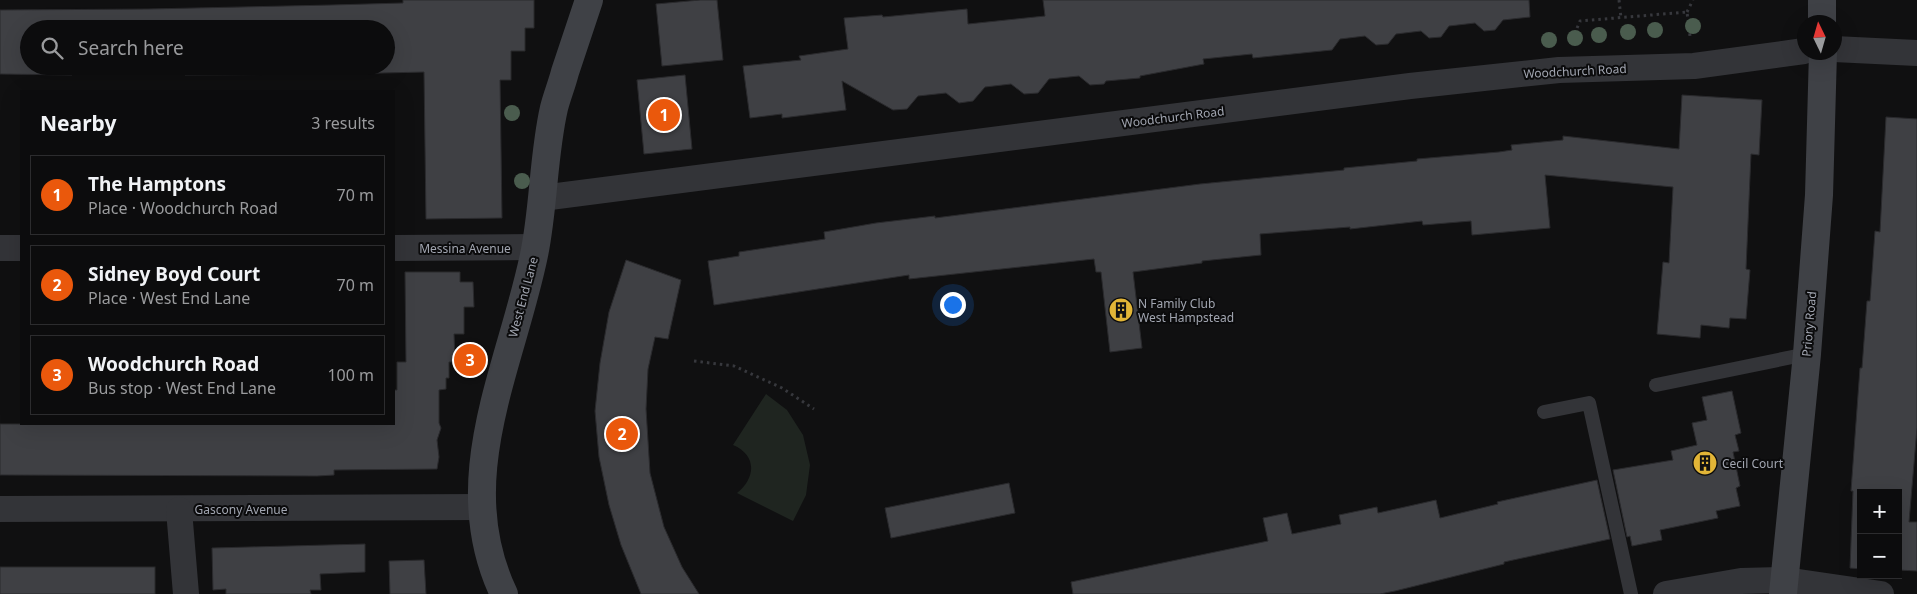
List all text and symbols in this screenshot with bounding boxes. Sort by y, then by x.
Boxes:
north arrow [1797,15,1842,60]
search box [20,20,395,75]
icon: search [38,34,66,62]
text: Search here [78,35,184,61]
street label: Woodchurch Road [1523,60,1627,82]
pin: 1 [648,96,680,134]
street label: Woodchurch Road [1121,102,1225,132]
text: Nearby [40,109,116,137]
text: 3 results [311,112,375,134]
text: The Hamptons [88,171,226,197]
text: 1 [52,184,62,206]
text: 70 m [337,184,374,206]
text: Place · Woodchurch Road [88,197,278,219]
street label: Messina Avenue [419,240,511,257]
street label: West End Lane [504,255,542,339]
text: Sidney Boyd Court [88,261,260,287]
text: 2 [52,274,62,296]
text: 70 m [337,274,374,296]
text: Place · West End Lane [88,287,250,309]
street label: Priory Road [1798,291,1820,357]
your location [940,292,966,318]
place label: N Family Club West Hampstead [1138,295,1234,326]
building icon: N Family Club West Hampstead [1108,297,1134,323]
pin: 3 [454,341,486,379]
text: Woodchurch Road [88,351,259,377]
text: 3 [52,364,62,386]
text: 100 m [327,364,374,386]
text: Bus stop · West End Lane [88,377,276,399]
pin: 2 [606,415,638,453]
building icon: Cecil Court [1692,450,1718,476]
place label: Cecil Court [1722,455,1784,472]
map controls [1857,489,1902,579]
button: + [1857,489,1902,534]
street label: Gascony Avenue [194,501,288,518]
button: − [1857,534,1902,579]

